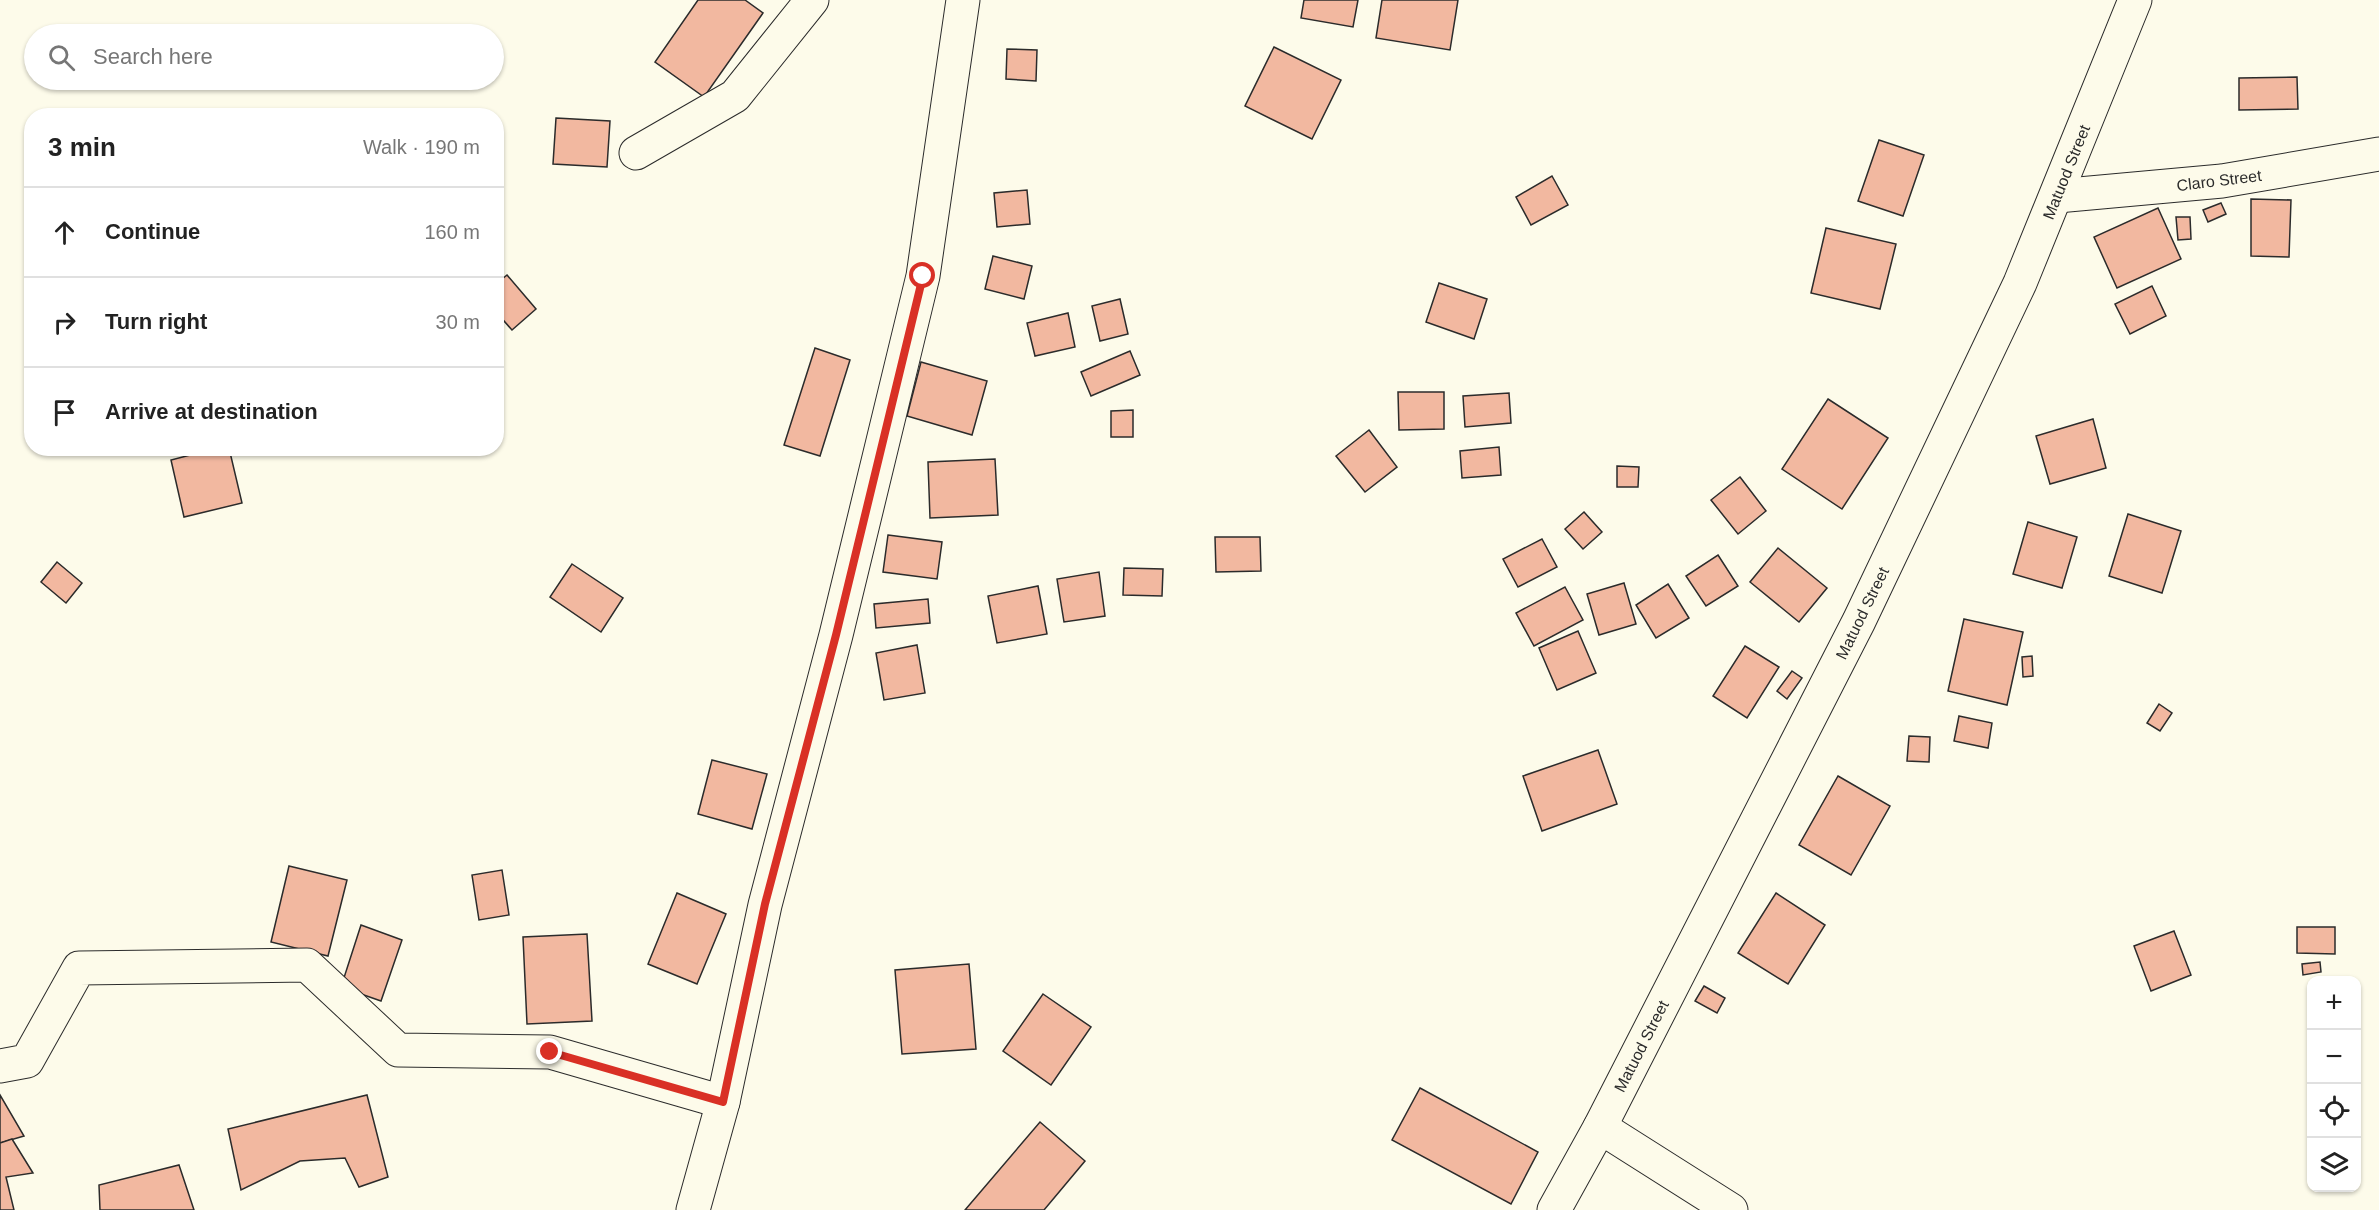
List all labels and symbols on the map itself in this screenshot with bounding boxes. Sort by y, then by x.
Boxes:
street label: Matuod Street [2040,122,2093,222]
street label: Claro Street [2176,167,2263,194]
route start [909,262,935,288]
street label: Matuod Street [1833,564,1892,662]
street label: Matuod Street [1611,997,1672,1095]
route end [536,1038,562,1064]

